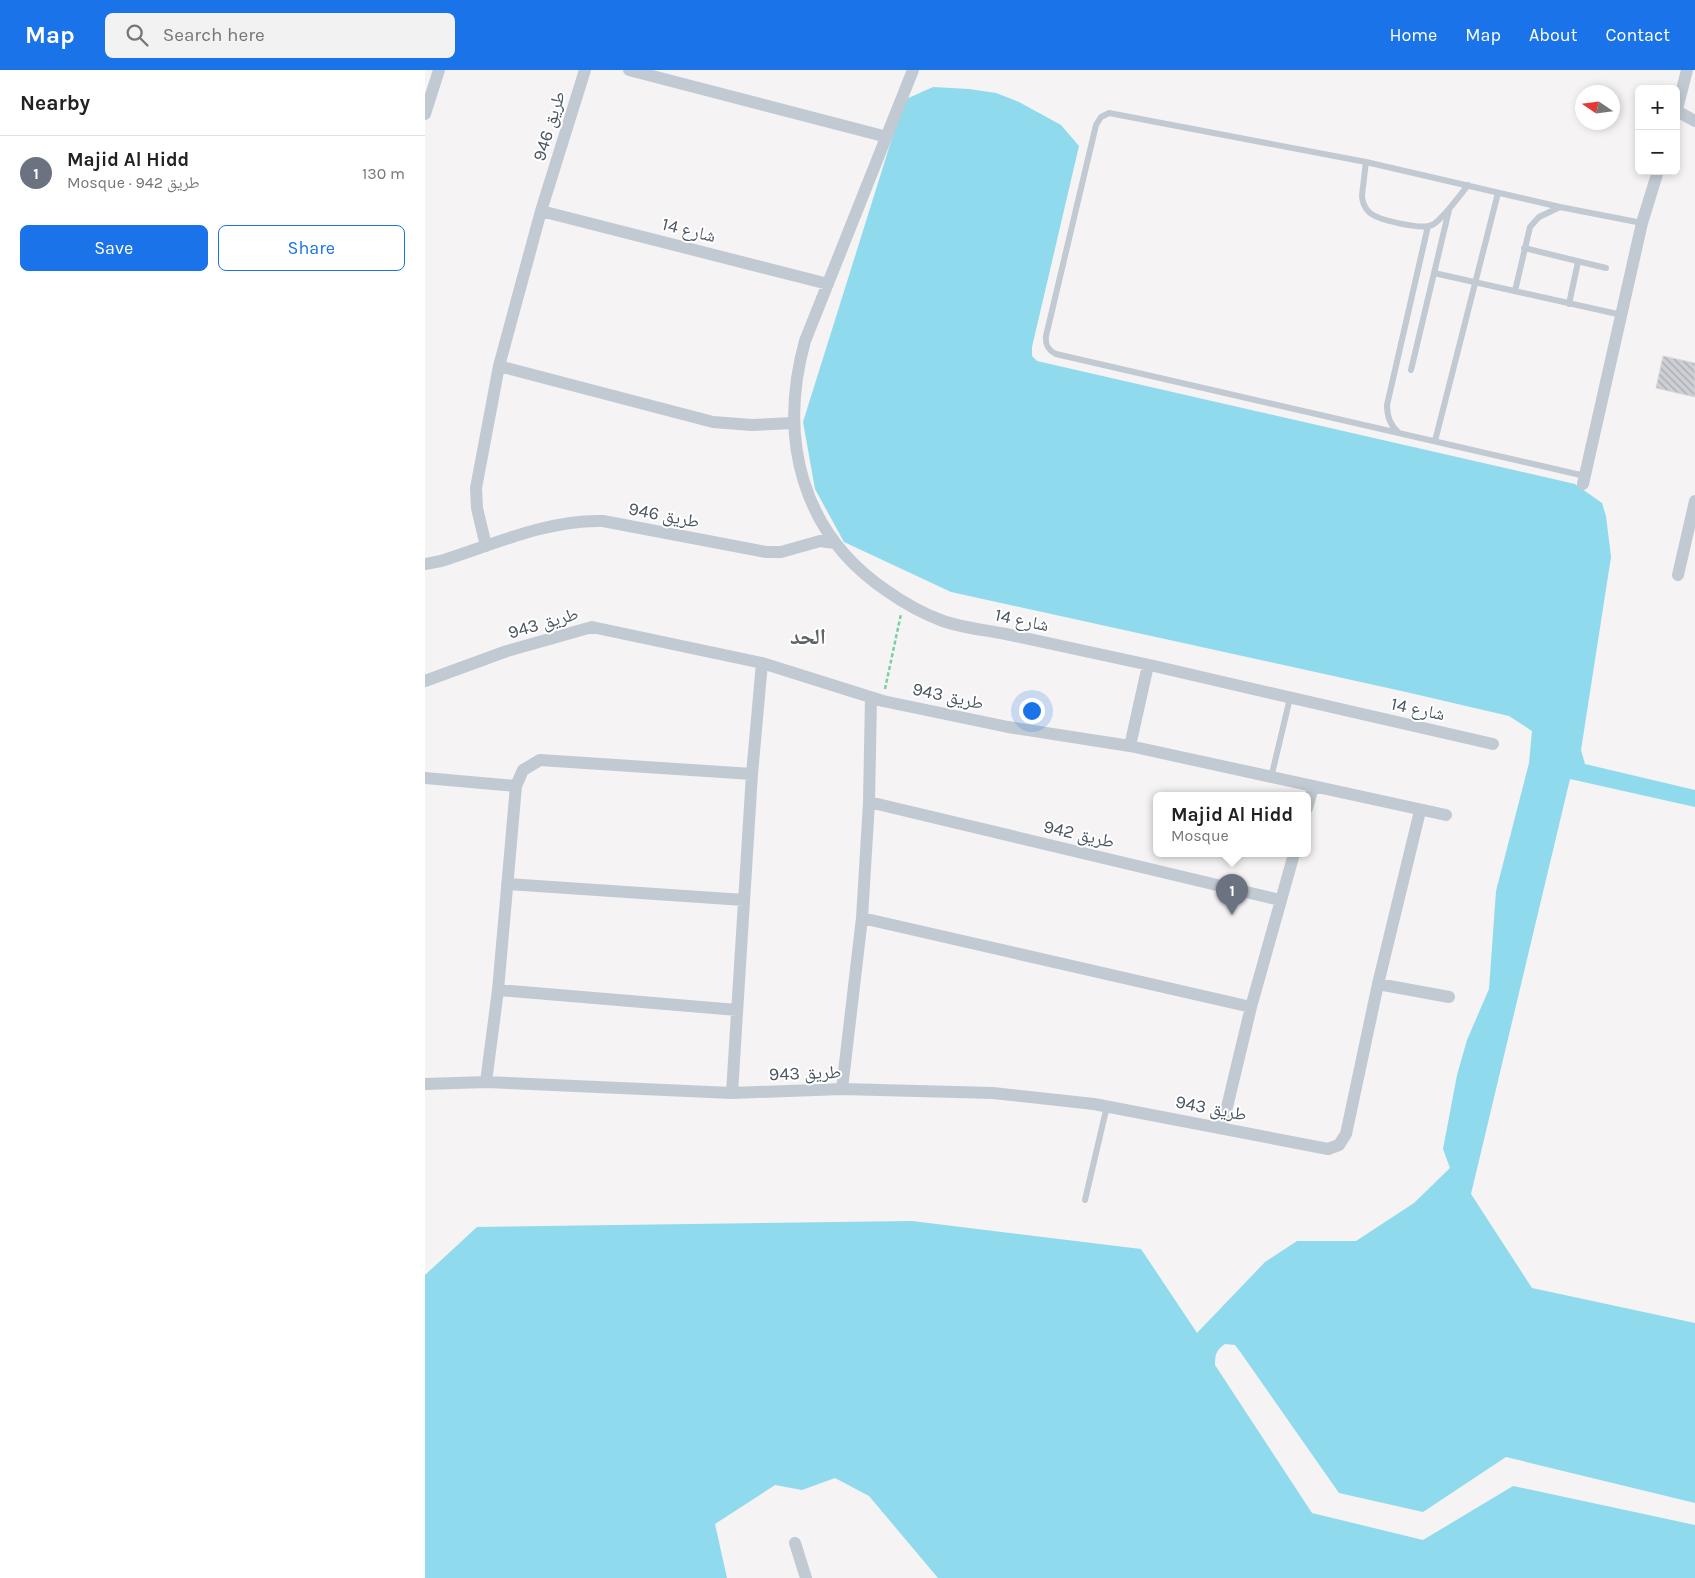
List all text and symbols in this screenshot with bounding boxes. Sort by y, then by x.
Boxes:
search box [105,13,455,58]
text: Map [25,21,75,49]
icon: search [123,21,151,49]
text: Search here [163,24,265,46]
text: Home [1389,24,1437,46]
text: Map [1465,24,1501,46]
text: About [1529,24,1578,46]
text: Contact [1606,24,1670,46]
north arrow [1575,85,1620,130]
map controls [1635,85,1680,175]
button: + [1635,85,1680,130]
street label: طريق 946 [528,88,570,164]
text: Nearby [20,91,90,115]
button: − [1635,130,1680,175]
text: Majid Al Hidd [67,149,189,171]
text: 1 [33,164,39,183]
text: 130 m [362,164,405,183]
text: Mosque · طريق 942 [67,173,200,192]
street label: شارع 14 [660,213,718,247]
button: Save [20,225,208,271]
button: Share [218,225,405,271]
street label: طريق 946 [627,497,701,533]
street label: طريق 943 [505,602,581,644]
street label: شارع 14 [993,604,1051,636]
district label: الحد [790,624,826,650]
street label: طريق 943 [910,678,986,714]
street label: شارع 14 [1389,693,1447,725]
your location [1019,698,1045,724]
popup [1153,792,1311,857]
text: Majid Al Hidd [1171,804,1293,826]
street label: طريق 942 [1041,815,1117,853]
text: Mosque [1171,826,1229,845]
pin: 1 [1216,874,1248,915]
street label: طريق 943 [768,1061,842,1085]
street label: طريق 943 [1173,1090,1249,1126]

